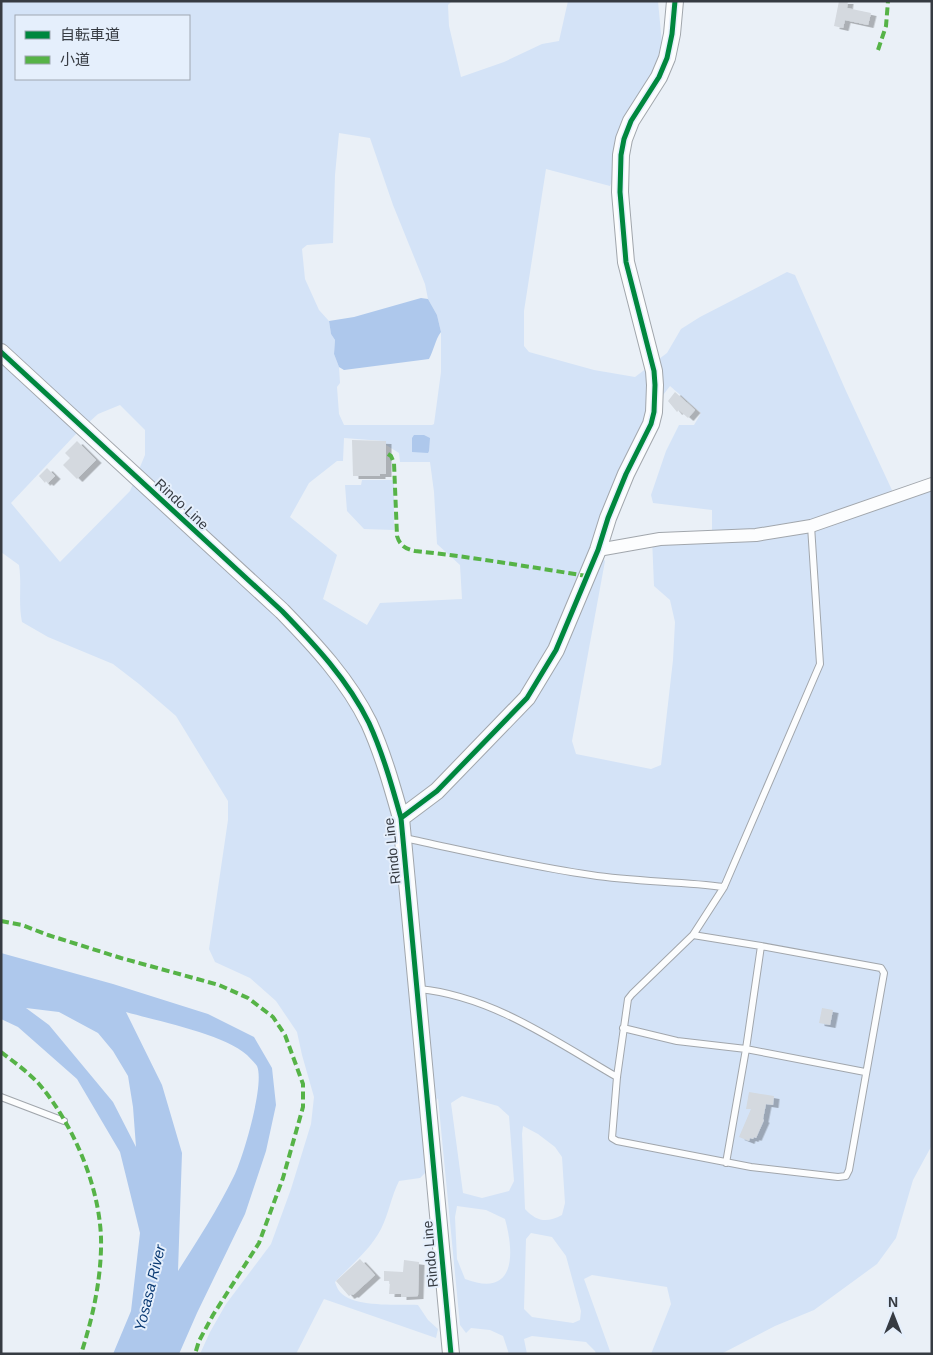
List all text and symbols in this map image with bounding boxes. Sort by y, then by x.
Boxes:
legend [15,15,190,80]
text: 自転車道 [60,26,120,43]
text: 小道 [60,51,90,68]
street label: Rindo Line [152,475,212,533]
street label: Rindo Line [381,817,403,885]
street label: Rindo Line [419,1220,441,1288]
water label: Yosasa River [131,1242,169,1333]
north arrow [868,1290,918,1340]
text: N [888,1294,898,1310]

